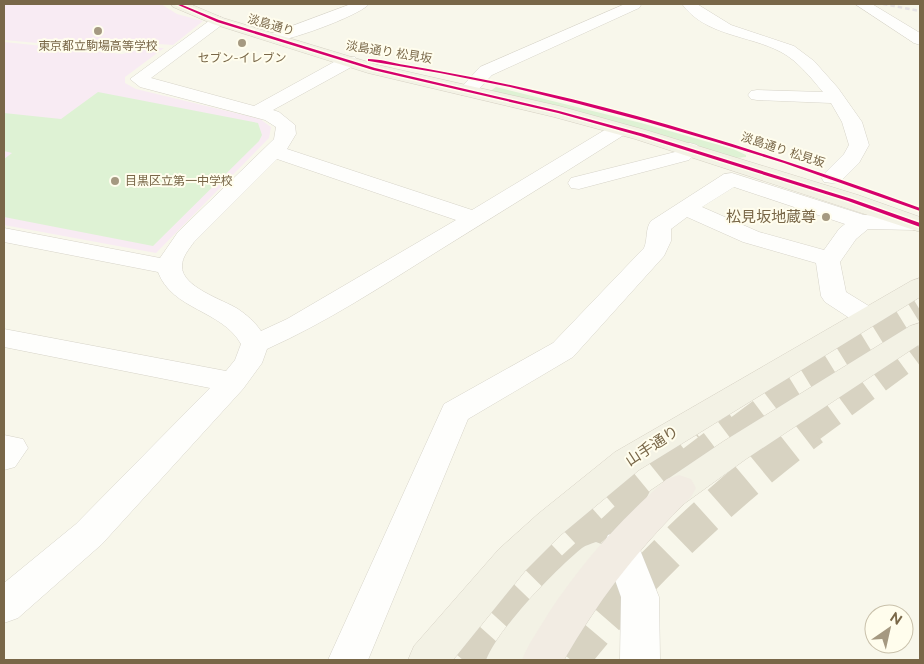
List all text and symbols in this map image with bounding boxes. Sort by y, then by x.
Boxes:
street label: 淡島通り [246,12,296,38]
marker: 東京都立駒場高等学校 [92,25,104,37]
marker: セブン-イレブン [236,37,248,49]
street label: 淡島通り 松見坂 [345,38,433,66]
place label: 東京都立駒場高等学校 [38,39,158,53]
place label: セブン-イレブン [197,51,287,65]
street label: 淡島通り 松見坂 [739,130,827,170]
place label: 目黒区立第一中学校 [125,174,233,188]
marker: 目黒区立第一中学校 [109,175,121,187]
place label: 松見坂地蔵尊 [726,208,816,226]
marker: 松見坂地蔵尊 [820,211,832,223]
street label: 山手通り [622,422,682,470]
north arrow [864,604,914,654]
text: N [887,609,905,628]

